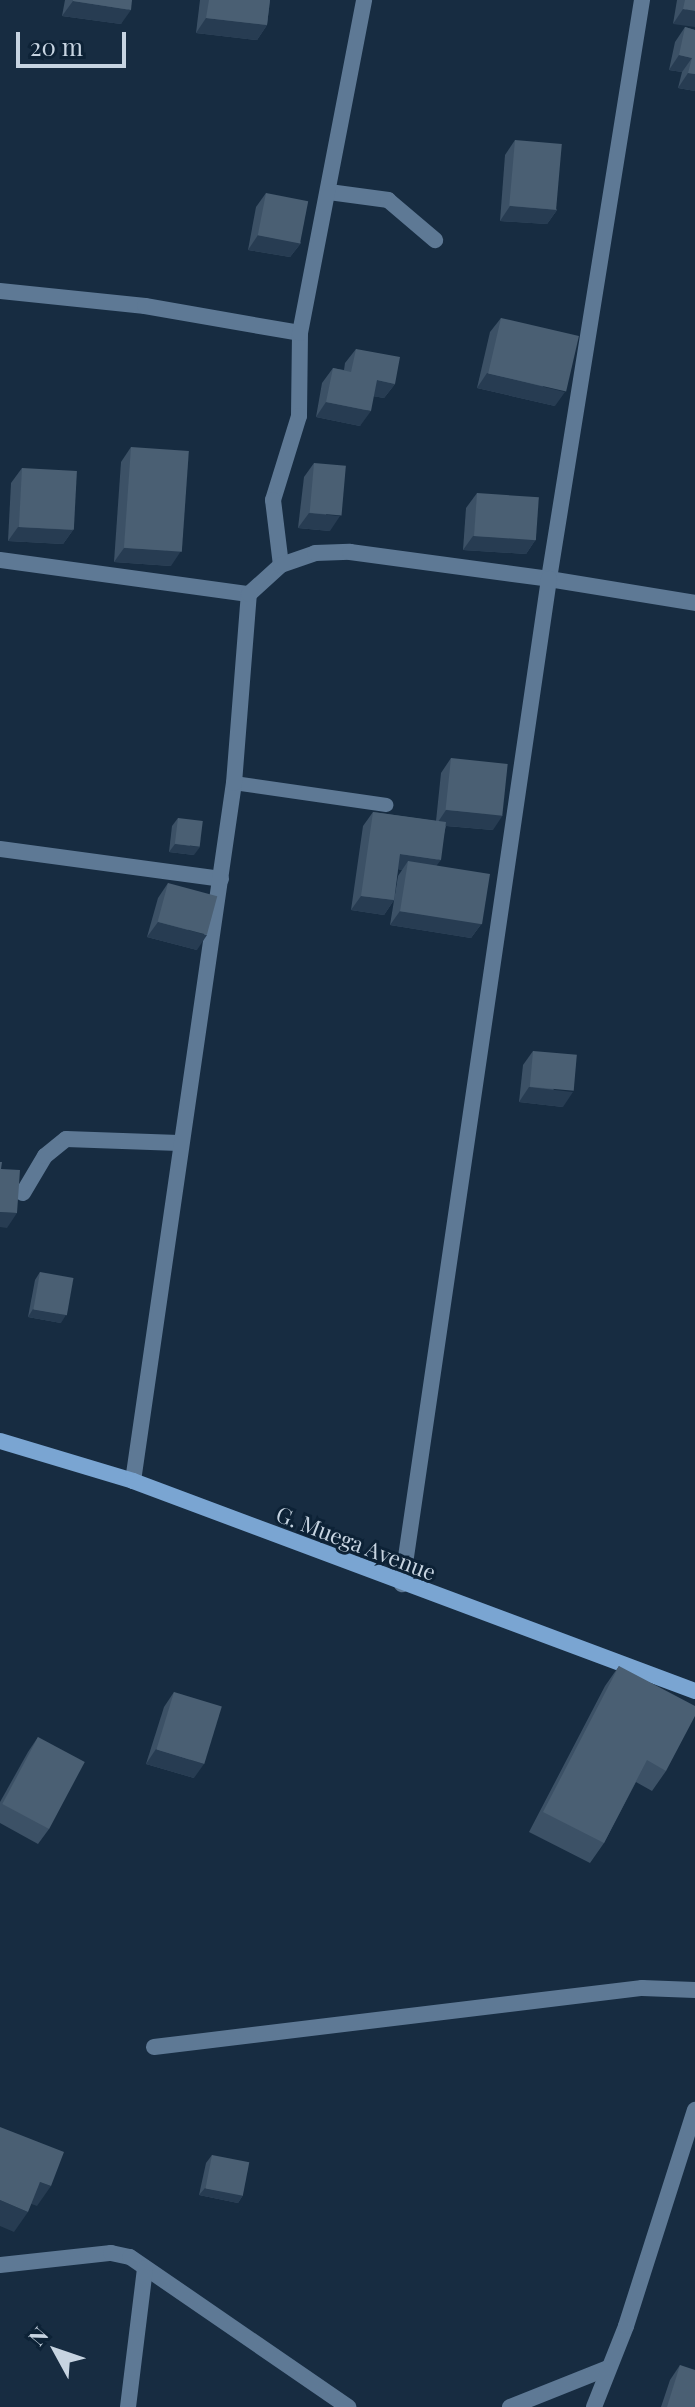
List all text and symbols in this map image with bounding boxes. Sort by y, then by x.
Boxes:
scale bar [20,16,130,66]
text: 20 m [30,30,83,62]
street label: G. Muega Avenue [272,1500,440,1586]
north arrow [16,2311,96,2391]
text: N [21,2320,54,2351]

